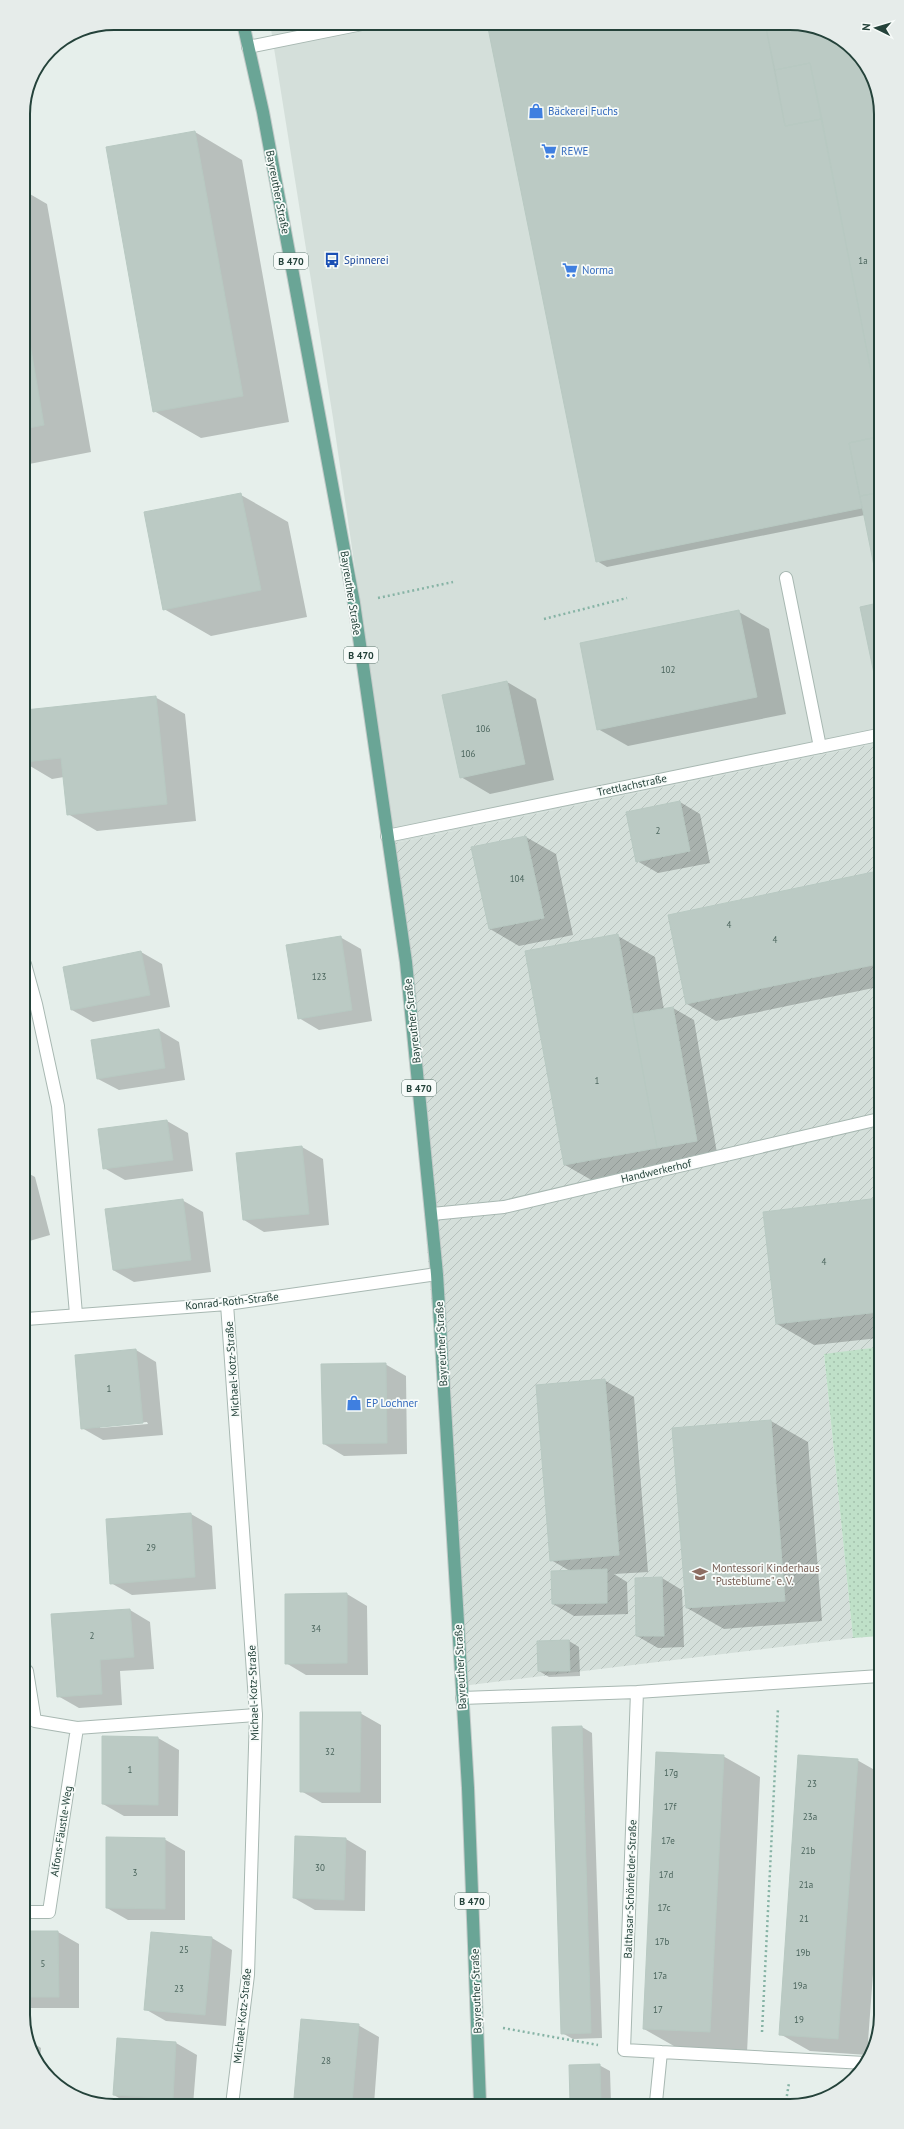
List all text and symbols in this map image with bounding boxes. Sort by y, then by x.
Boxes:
north arrow [856,8,896,48]
text: N [859,23,873,31]
shop icon: Bäckerei Fuchs [527,102,545,120]
place label: Bäckerei Fuchs [548,104,618,118]
supermarket icon: REWE [540,142,558,160]
place label: REWE [561,144,589,158]
street label: Bayreuther Straße [263,149,293,236]
bus stop icon: Spinnerei [323,251,341,269]
road number: B 470 [274,253,308,269]
place label: Spinnerei [344,253,389,267]
house number: 1a [858,255,868,266]
supermarket icon: Norma [561,261,579,279]
place label: Norma [582,263,613,277]
street label: Bayreuther Straße [337,550,365,637]
road number: B 470 [344,647,378,663]
house number: 102 [661,664,675,675]
house number: 106 [476,723,490,734]
house number: 106 [461,748,475,759]
street label: Trettlachstraße [596,771,669,799]
house number: 2 [656,825,661,836]
house number: 104 [510,873,524,884]
house number: 4 [727,919,732,930]
house number: 4 [773,934,778,945]
house number: 123 [312,971,326,982]
street label: Bayreuther Straße [401,978,423,1064]
house number: 1 [595,1075,600,1086]
road number: B 470 [402,1080,436,1096]
street label: Handwerkerhof [619,1156,693,1186]
house number: 4 [822,1256,827,1267]
street label: Konrad-Roth-Straße [185,1289,280,1313]
street label: Bayreuther Straße [432,1301,450,1387]
street label: Michael-Kotz-Straße [222,1320,242,1417]
house number: 1 [107,1383,112,1394]
shop icon: EP Lochner [345,1394,363,1412]
place label: EP Lochner [366,1396,418,1410]
house number: 29 [146,1542,156,1553]
place label: Montessori Kinderhaus "Pusteblume" e. V. [712,1561,820,1588]
school or university icon: Montessori Kinderhaus "Pusteblume" e. V. [691,1565,709,1583]
house number: 34 [311,1623,321,1634]
street label: Bayreuther Straße [451,1624,469,1710]
house number: 2 [90,1630,95,1641]
street label: Michael-Kotz-Straße [244,1644,262,1741]
house number: 32 [325,1746,335,1757]
house number: 1 [128,1764,133,1775]
house number: 17g [664,1767,678,1778]
house number: 23 [807,1778,817,1789]
street label: Alfons-Fäustle-Weg [47,1785,75,1877]
house number: 17f [664,1801,677,1812]
house number: 23a [803,1811,817,1822]
street label: Balthasar-Schönfelder-Straße [621,1819,639,1959]
house number: 17e [661,1835,675,1846]
house number: 21b [801,1845,815,1856]
house number: 30 [315,1862,325,1873]
house number: 3 [133,1867,138,1878]
house number: 17d [659,1869,673,1880]
house number: 21a [799,1879,813,1890]
road number: B 470 [455,1893,489,1909]
house number: 17c [657,1902,671,1913]
house number: 21 [799,1913,809,1924]
house number: 17b [655,1936,669,1947]
house number: 25 [179,1944,189,1955]
house number: 19b [796,1947,810,1958]
street label: Bayreuther Straße [468,1948,484,2034]
house number: 5 [41,1958,46,1969]
street label: Michael-Kotz-Straße [230,1967,254,2064]
house number: 17a [653,1970,667,1981]
house number: 19a [793,1980,807,1991]
house number: 23 [174,1983,184,1994]
house number: 17 [653,2004,663,2015]
house number: 19 [794,2014,804,2025]
house number: 28 [321,2055,331,2066]

